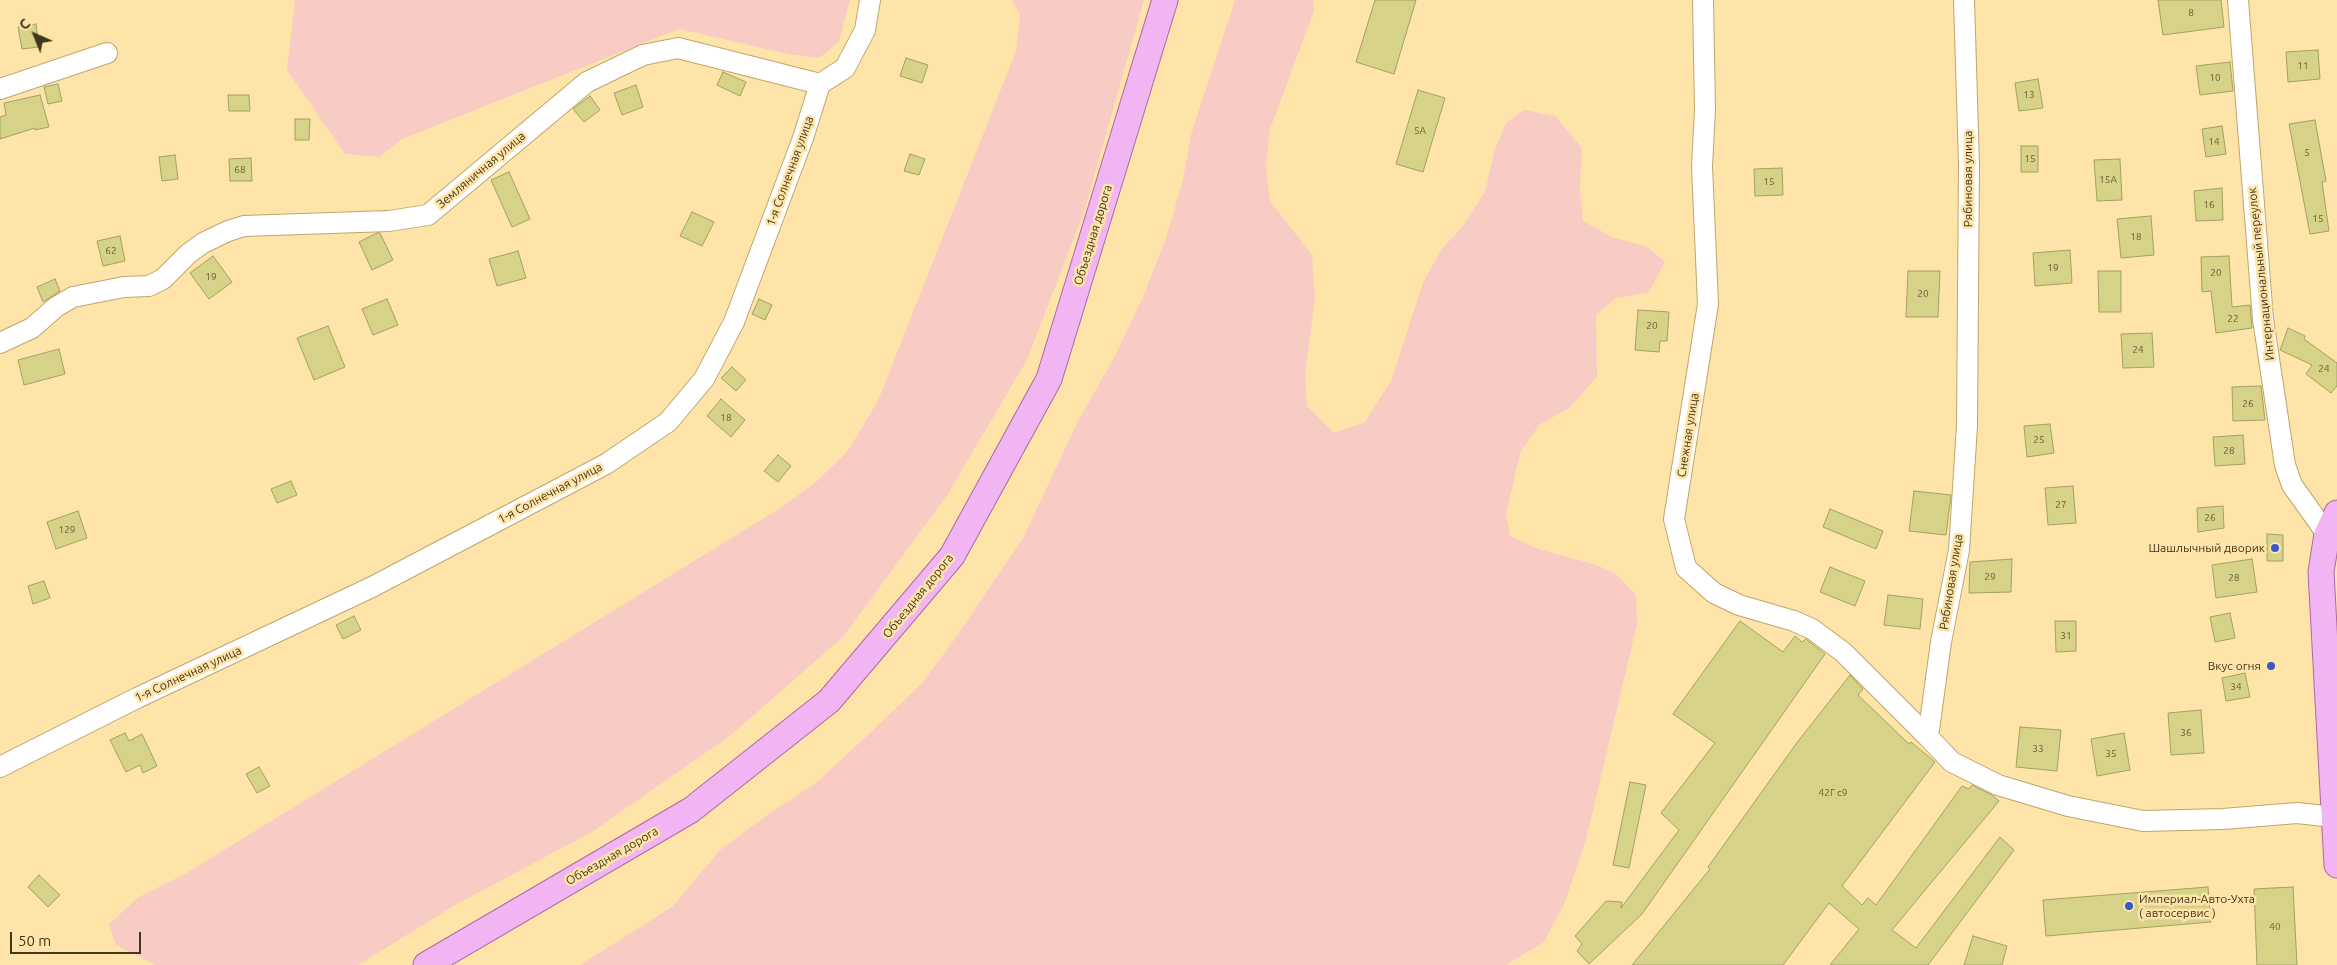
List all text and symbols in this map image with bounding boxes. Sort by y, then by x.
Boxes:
house number: 8 [2188,7,2194,19]
north arrow [10,10,60,60]
text: С [16,15,33,33]
house number: 11 [2297,60,2309,72]
house number: 10 [2209,72,2221,84]
house number: 13 [2023,89,2035,101]
street label: 1-я Солнечная улица [763,114,817,228]
house number: 5А [1414,125,1426,137]
street label: Земляничная улица [434,129,528,211]
street label: Рябиновая улица [1961,131,1975,227]
house number: 14 [2208,136,2220,148]
house number: 5 [2304,147,2310,159]
house number: 15 [2024,153,2036,165]
house number: 68 [234,164,246,176]
house number: 15А [2099,174,2117,186]
house number: 15 [1763,176,1775,188]
street label: Объездная дорога [1071,183,1115,287]
street label: Интернациональный переулок [2245,187,2277,361]
house number: 16 [2203,199,2215,211]
house number: 15 [2312,213,2324,225]
house number: 18 [2130,231,2142,243]
house number: 62 [105,245,117,257]
house number: 19 [2047,262,2059,274]
house number: 20 [2210,267,2222,279]
house number: 19 [205,271,217,283]
house number: 20 [1917,288,1929,300]
house number: 22 [2227,313,2239,325]
house number: 20 [1646,320,1658,332]
house number: 24 [2132,344,2144,356]
house number: 24 [2318,363,2330,375]
street label: Снежная улица [1674,392,1702,478]
house number: 26 [2242,398,2254,410]
house number: 18 [720,412,732,424]
house number: 25 [2033,434,2045,446]
house number: 28 [2223,445,2235,457]
street label: 1-я Солнечная улица [495,459,605,527]
house number: 27 [2055,499,2067,511]
house number: 26 [2204,512,2216,524]
house number: 129 [59,524,75,536]
street label: Рябиновая улица [1936,533,1966,631]
place label: Шашлычный дворик [2148,541,2265,555]
marker: Шашлычный дворик [2269,542,2281,554]
street label: Объездная дорога [880,551,956,641]
house number: 29 [1984,571,1996,583]
house number: 28 [2228,572,2240,584]
house number: 31 [2060,630,2072,642]
street label: 1-я Солнечная улица [132,643,244,705]
place label: Вкус огня [2208,659,2261,673]
marker: Вкус огня [2265,660,2277,672]
house number: 34 [2230,681,2242,693]
house number: 36 [2180,727,2192,739]
house number: 33 [2032,743,2044,755]
house number: 35 [2105,748,2117,760]
house number: 42Г с9 [1819,787,1847,799]
street label: Объездная дорога [563,824,661,888]
place label: Империал-Авто-Ухта ( автосервис ) [2139,892,2255,920]
marker: Империал-Авто-Ухта ( автосервис ) [2123,900,2135,912]
house number: 40 [2269,921,2281,933]
scale bar [12,922,144,954]
text: 50 m [18,932,51,949]

